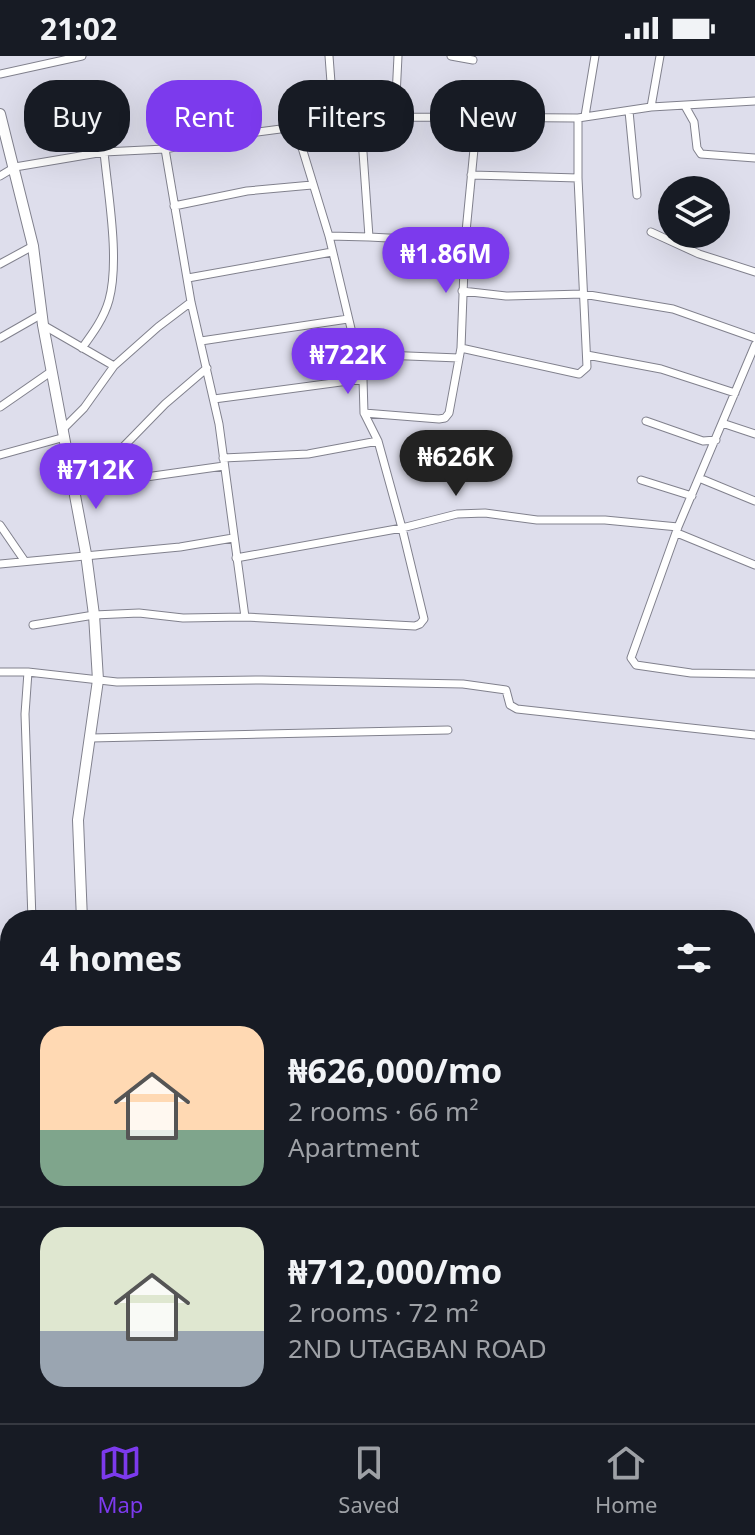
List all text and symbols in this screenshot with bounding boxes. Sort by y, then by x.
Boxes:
text: 21:02 [40,8,117,49]
chip: Buy [24,80,130,152]
chip: Rent [146,80,262,152]
chip: Filters [278,80,414,152]
chip: New [430,80,545,152]
map controls [658,176,730,248]
button: layers [658,176,730,248]
pin: ₦1.86M [381,227,511,295]
text: ₦1.86M [400,235,492,271]
pin: ₦722K [292,328,404,396]
text: ₦722K [310,336,386,372]
pin: ₦626K [400,430,512,498]
text: ₦626K [418,438,494,474]
pin: ₦712K [40,443,152,511]
text: ₦712K [58,451,134,487]
text: 4 homes [40,935,182,981]
icon: filters [672,936,716,980]
text: ₦626,000/mo [288,1047,502,1093]
icon: home [104,1058,200,1154]
text: 2 rooms · 66 m² [288,1093,478,1129]
text: Apartment [288,1129,420,1165]
text: ₦712,000/mo [288,1248,502,1294]
icon: home [104,1259,200,1355]
text: 2 rooms · 72 m² [288,1294,478,1330]
text: 2ND UTAGBAN ROAD [288,1330,547,1366]
tab: Map [98,1441,143,1519]
tab: Saved [338,1441,400,1519]
tab: Home [595,1441,657,1519]

